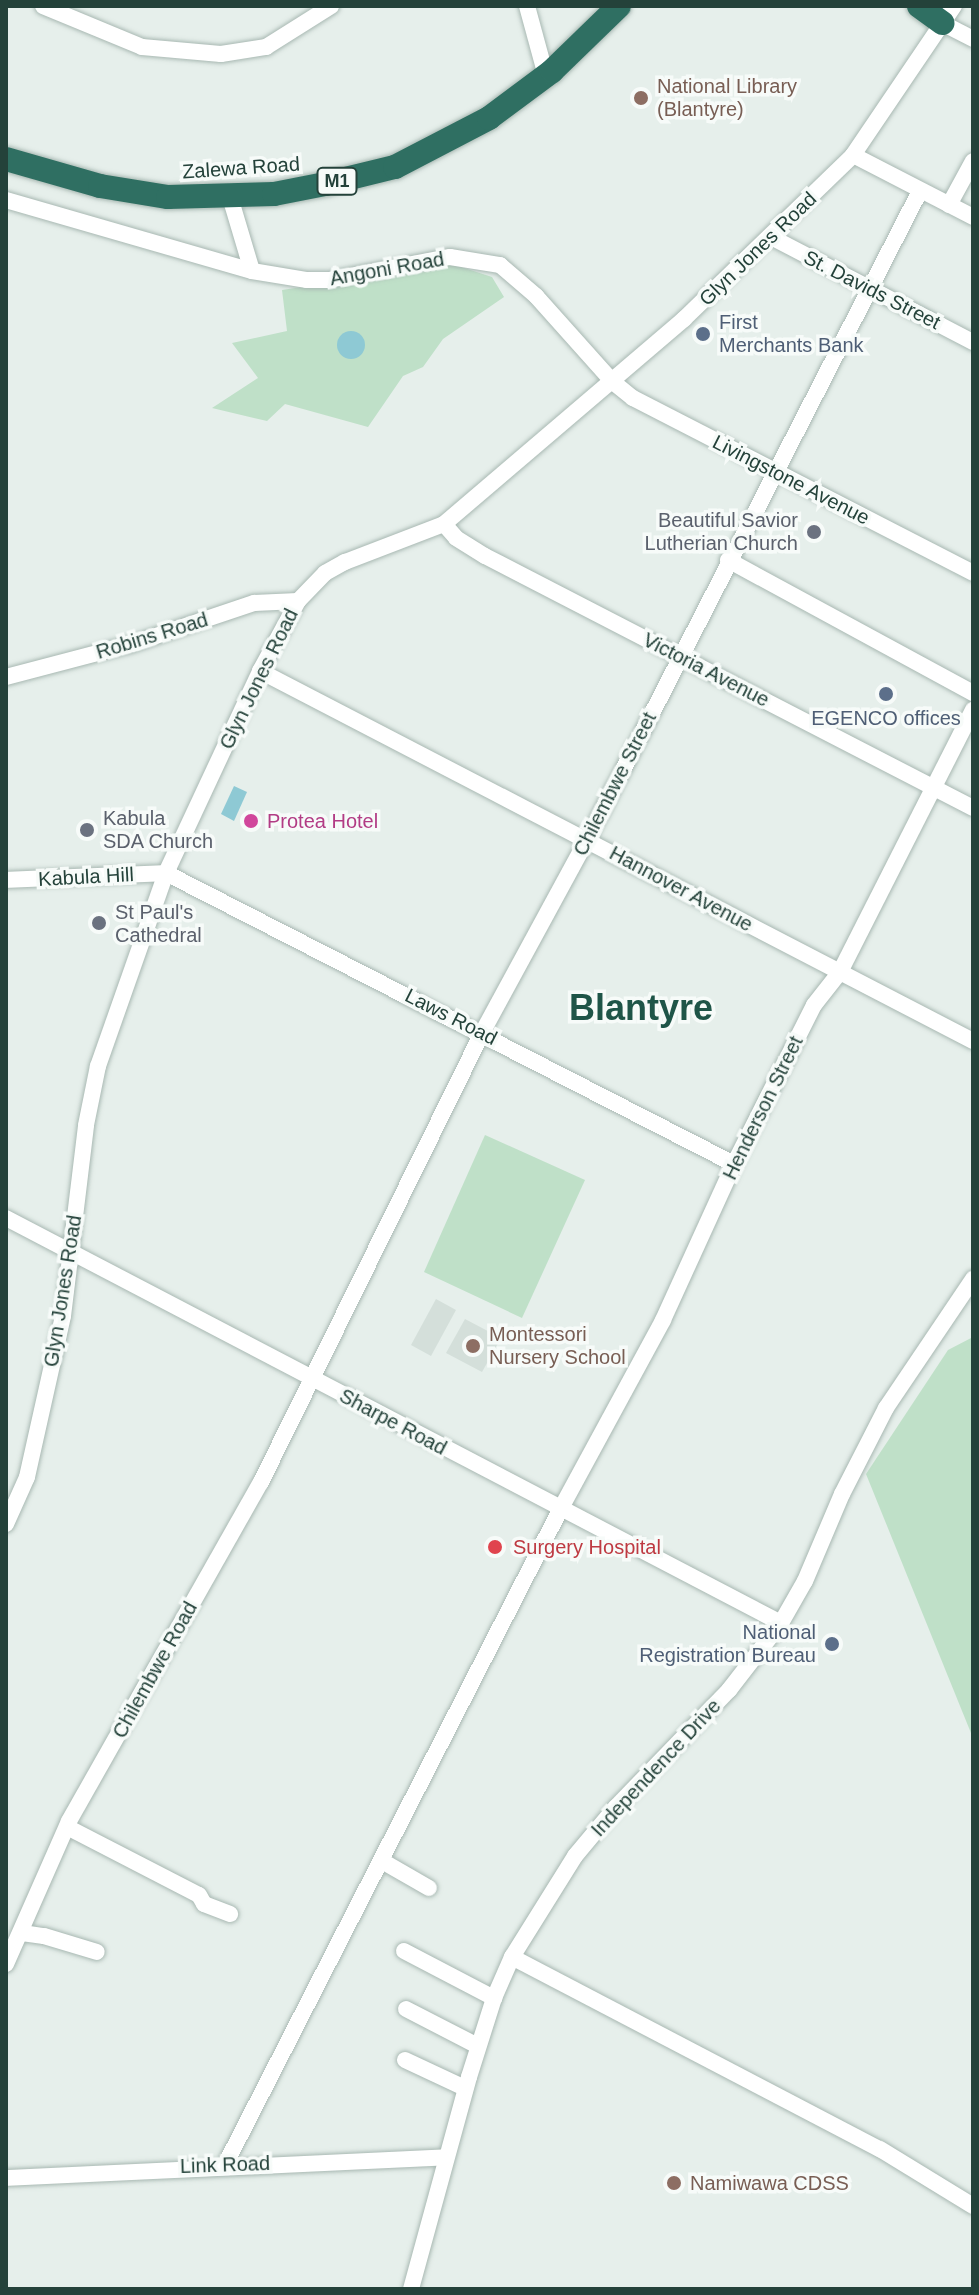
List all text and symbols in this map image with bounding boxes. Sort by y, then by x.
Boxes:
place label: National Library (Blantyre) [657,74,797,121]
marker: National Library (Blantyre) [632,89,650,107]
street label: Zalewa Road [181,152,301,184]
road number: M1 [315,167,359,195]
street label: Glyn Jones Road [694,187,822,311]
street label: St. Davids Street [800,245,944,335]
street label: Angoni Road [328,247,446,291]
place label: First Merchants Bank [719,310,864,357]
marker: First Merchants Bank [694,325,712,343]
street label: Livingstone Avenue [708,430,874,530]
place label: Beautiful Savior Lutherian Church [645,508,798,555]
marker: Beautiful Savior Lutherian Church [805,523,823,541]
street label: Glyn Jones Road [215,605,303,753]
street label: Robins Road [93,608,211,664]
street label: Victoria Avenue [638,628,774,712]
marker: EGENCO offices [877,685,895,703]
place label: EGENCO offices [811,706,961,730]
street label: Chilembwe Street [568,708,662,860]
place label: Kabula SDA Church [103,806,214,853]
place label: Protea Hotel [267,809,378,833]
marker: Protea Hotel [242,812,260,830]
marker: Kabula SDA Church [78,821,96,839]
street label: Hannover Avenue [605,841,757,937]
street label: Kabula Hill [38,863,134,891]
place label: St Paul's Cathedral [115,900,202,947]
marker: St Paul's Cathedral [90,914,108,932]
street label: Laws Road [401,984,501,1050]
district label: Blantyre [569,986,713,1030]
street label: Henderson Street [718,1032,808,1184]
street label: Glyn Jones Road [39,1213,87,1369]
place label: Montessori Nursery School [489,1322,626,1369]
marker: Montessori Nursery School [464,1337,482,1355]
street label: Sharpe Road [335,1384,451,1460]
place label: Surgery Hospital [513,1535,661,1559]
marker: Surgery Hospital [484,1536,506,1558]
street label: Chilembwe Road [108,1598,202,1742]
place label: National Registration Bureau [639,1620,816,1667]
marker: National Registration Bureau [823,1635,841,1653]
street label: Independence Drive [586,1694,726,1842]
street label: Link Road [180,2151,270,2179]
place label: Namiwawa CDSS [690,2171,849,2195]
marker: Namiwawa CDSS [665,2174,683,2192]

